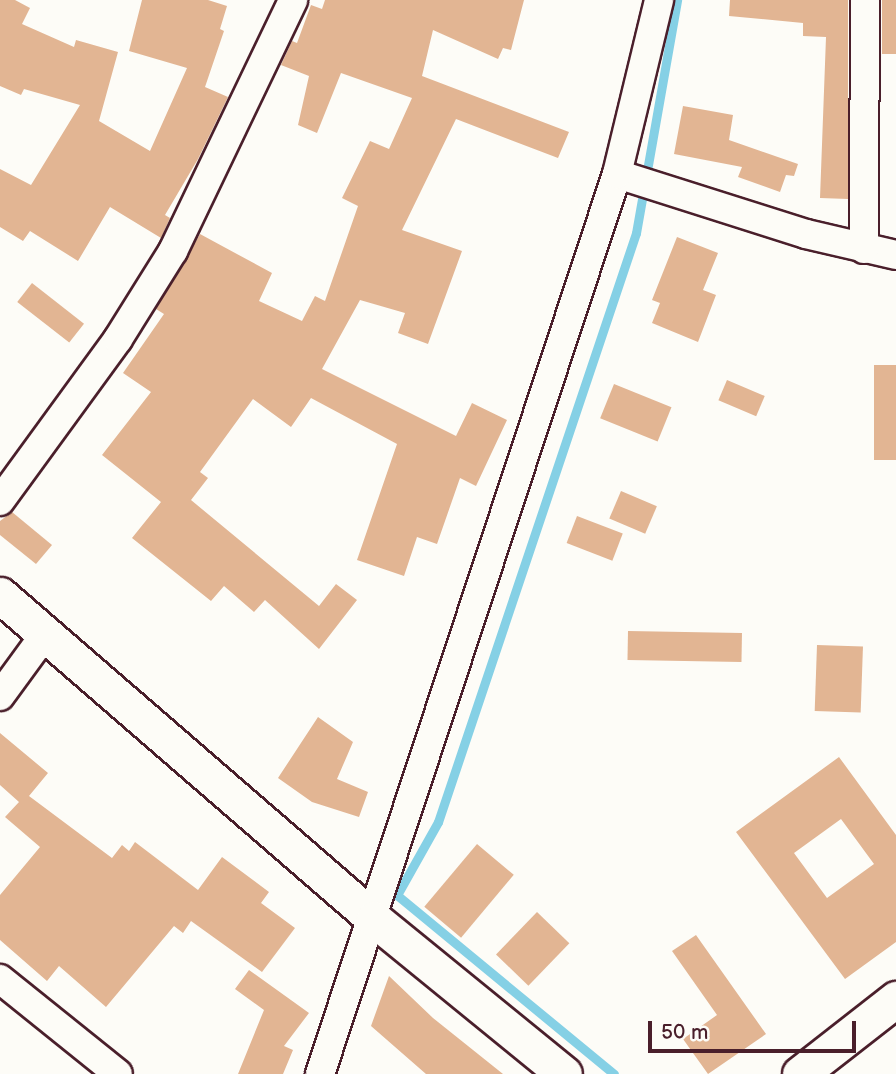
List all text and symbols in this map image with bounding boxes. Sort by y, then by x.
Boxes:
scale bar [651,1007,859,1052]
text: 50 m [661,1020,708,1045]

